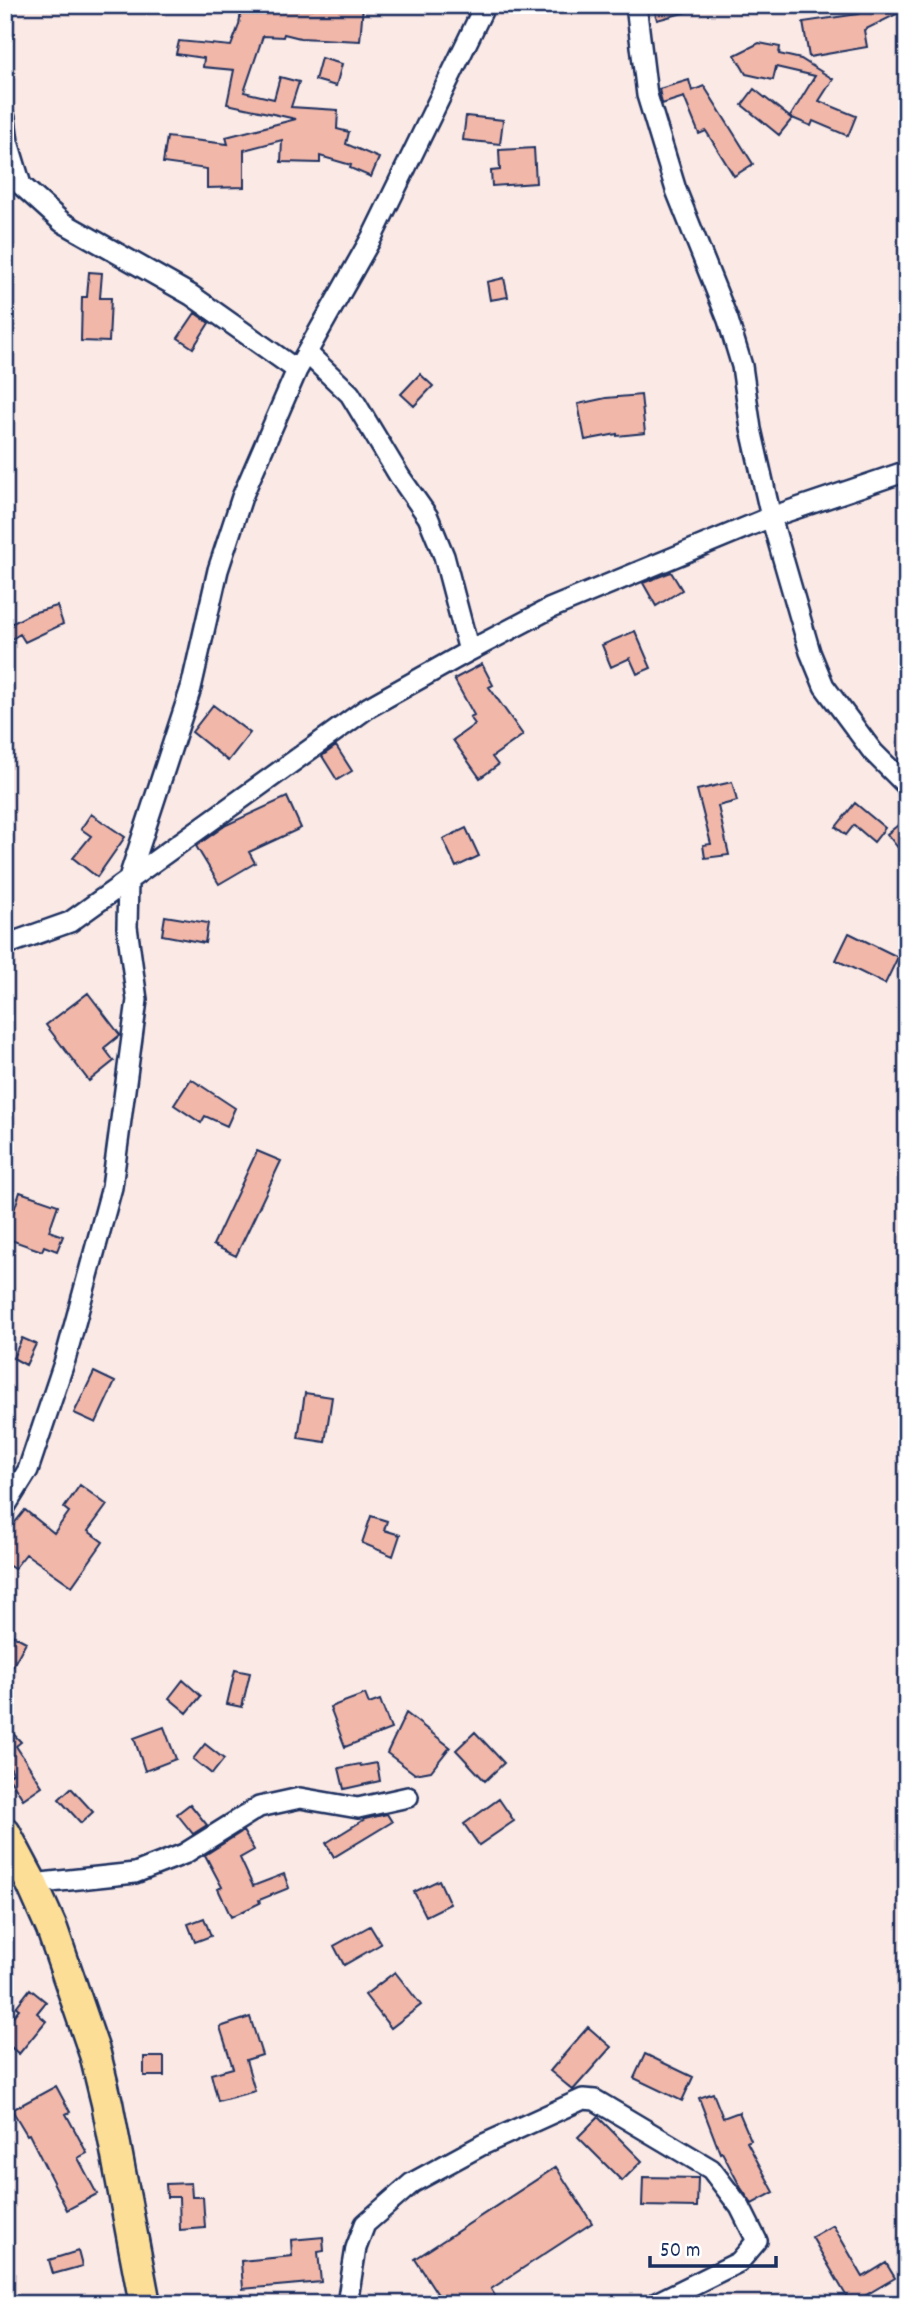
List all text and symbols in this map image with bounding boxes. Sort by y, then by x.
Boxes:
scale bar [650,2225,776,2269]
text: 50 m [660,2237,700,2267]

